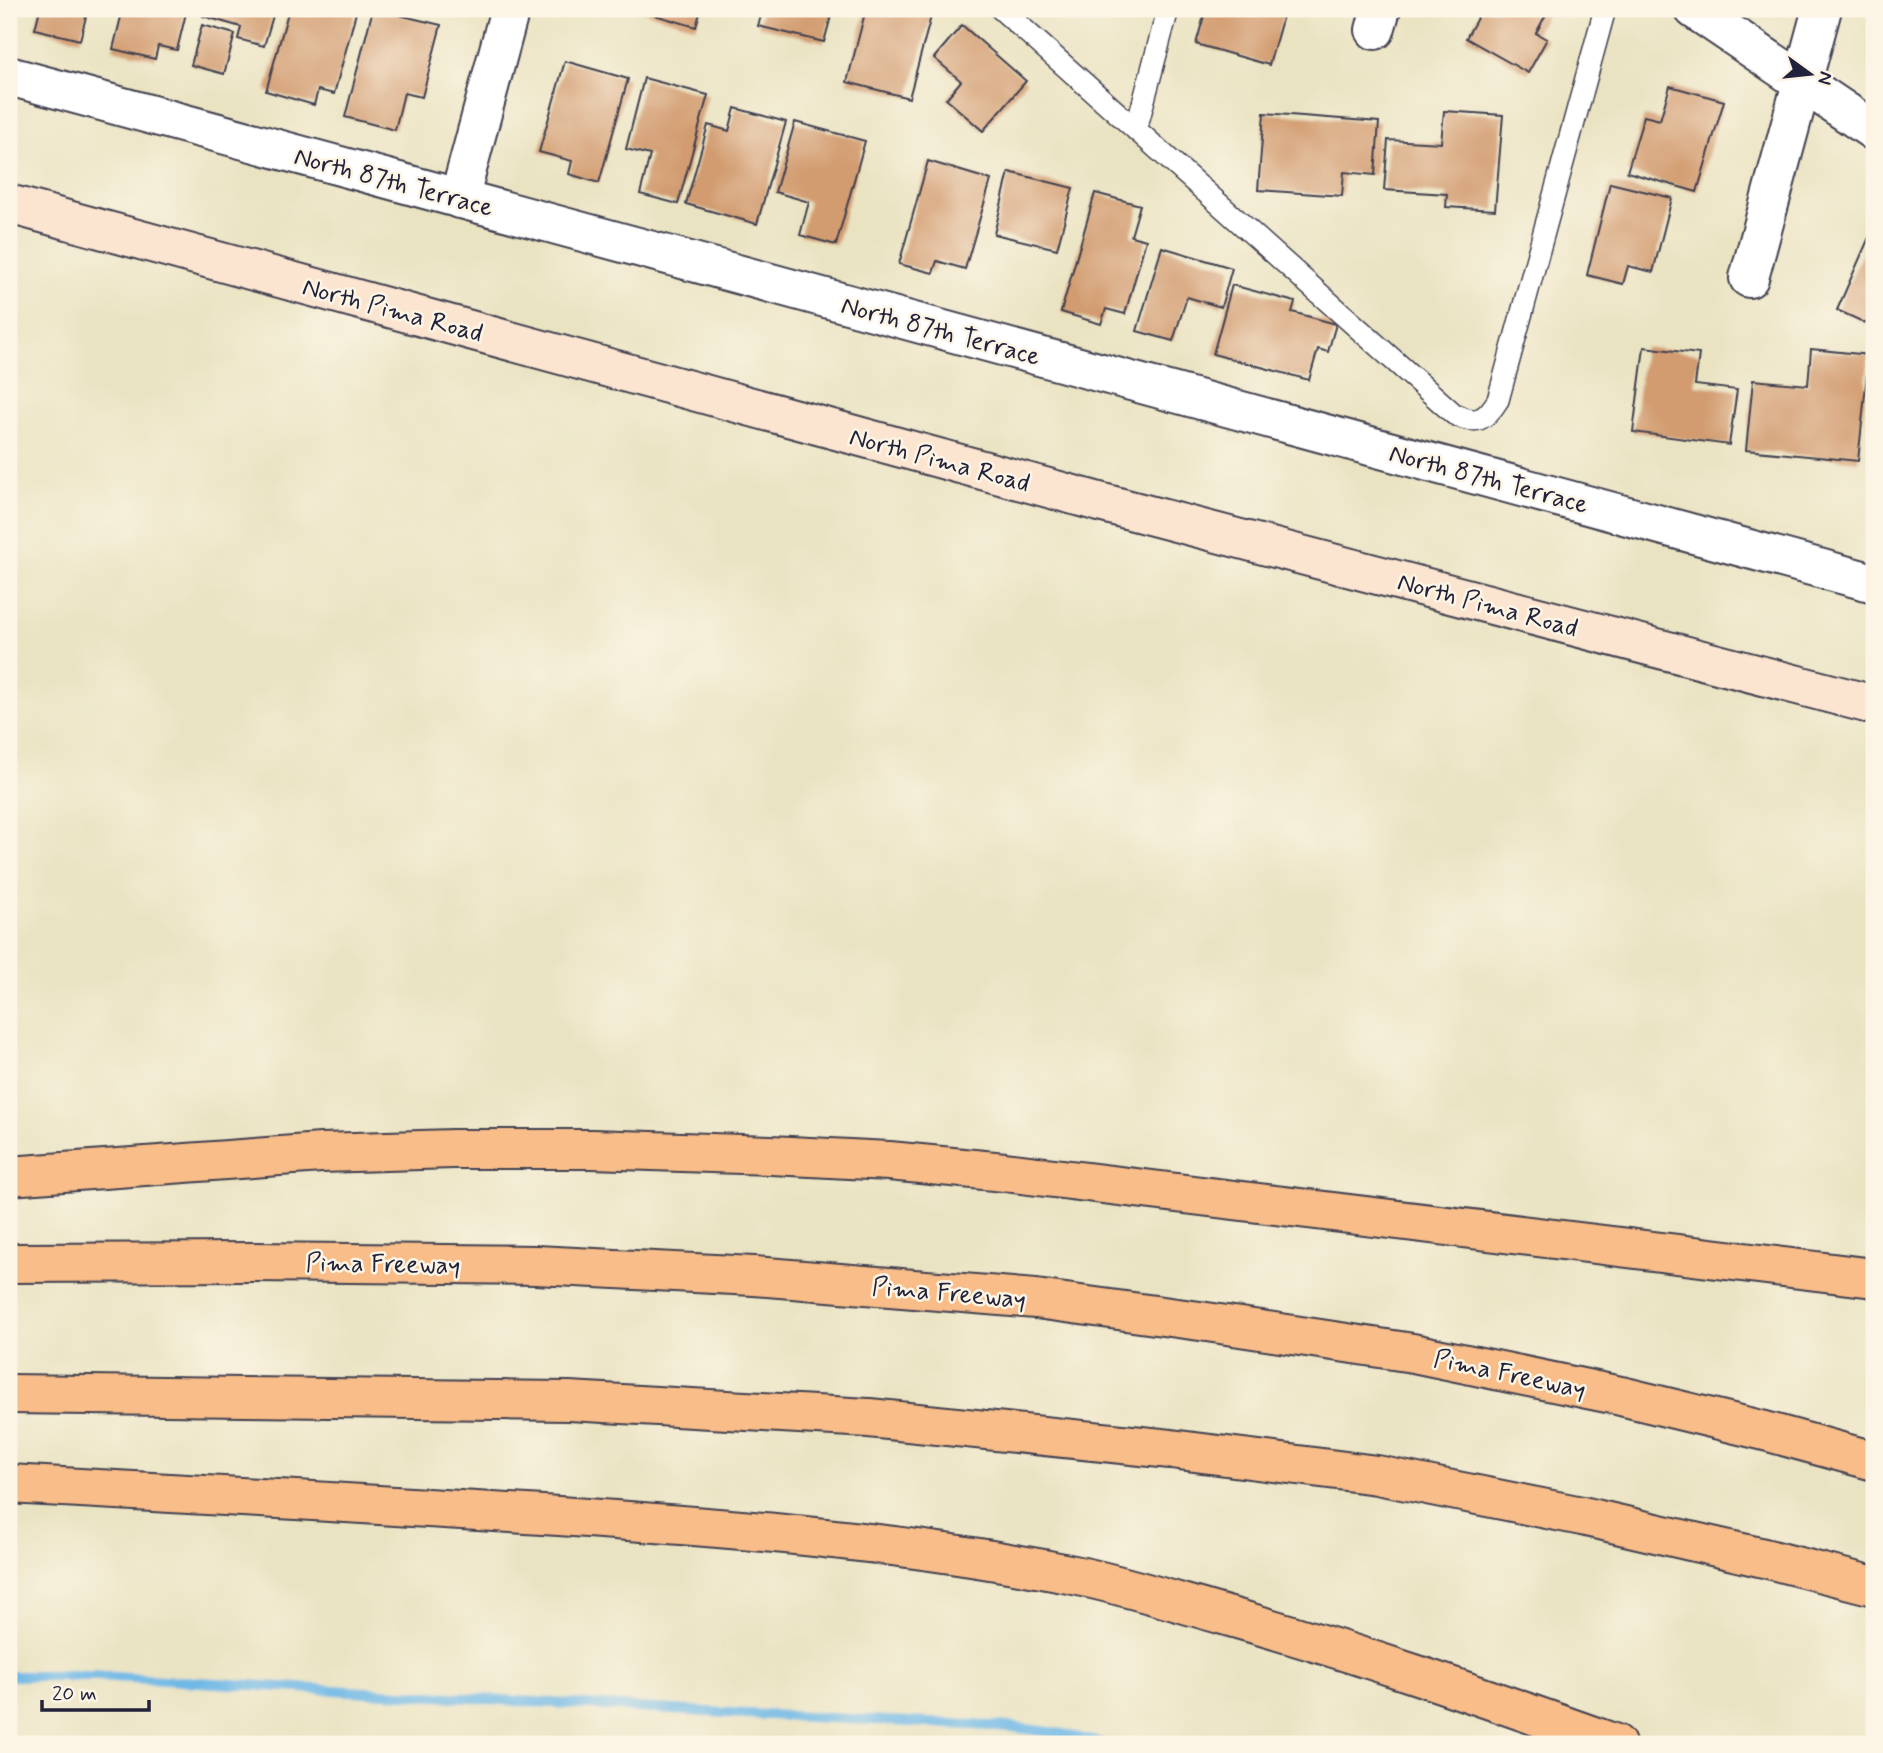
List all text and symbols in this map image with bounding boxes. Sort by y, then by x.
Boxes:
north arrow [1774,38,1844,108]
text: N [1811,69,1839,87]
street label: North 87th Terrace [290,140,497,226]
street label: North Pima Road [298,270,487,351]
street label: North 87th Terrace [837,289,1044,375]
street label: North Pima Road [845,420,1034,501]
street label: North 87th Terrace [1385,437,1592,523]
street label: North Pima Road [1393,565,1582,646]
street label: Pima Freeway [305,1247,461,1283]
street label: Pima Freeway [870,1270,1027,1318]
street label: Pima Freeway [1430,1342,1589,1408]
scale bar [42,1669,149,1713]
text: 20 m [52,1680,97,1708]

